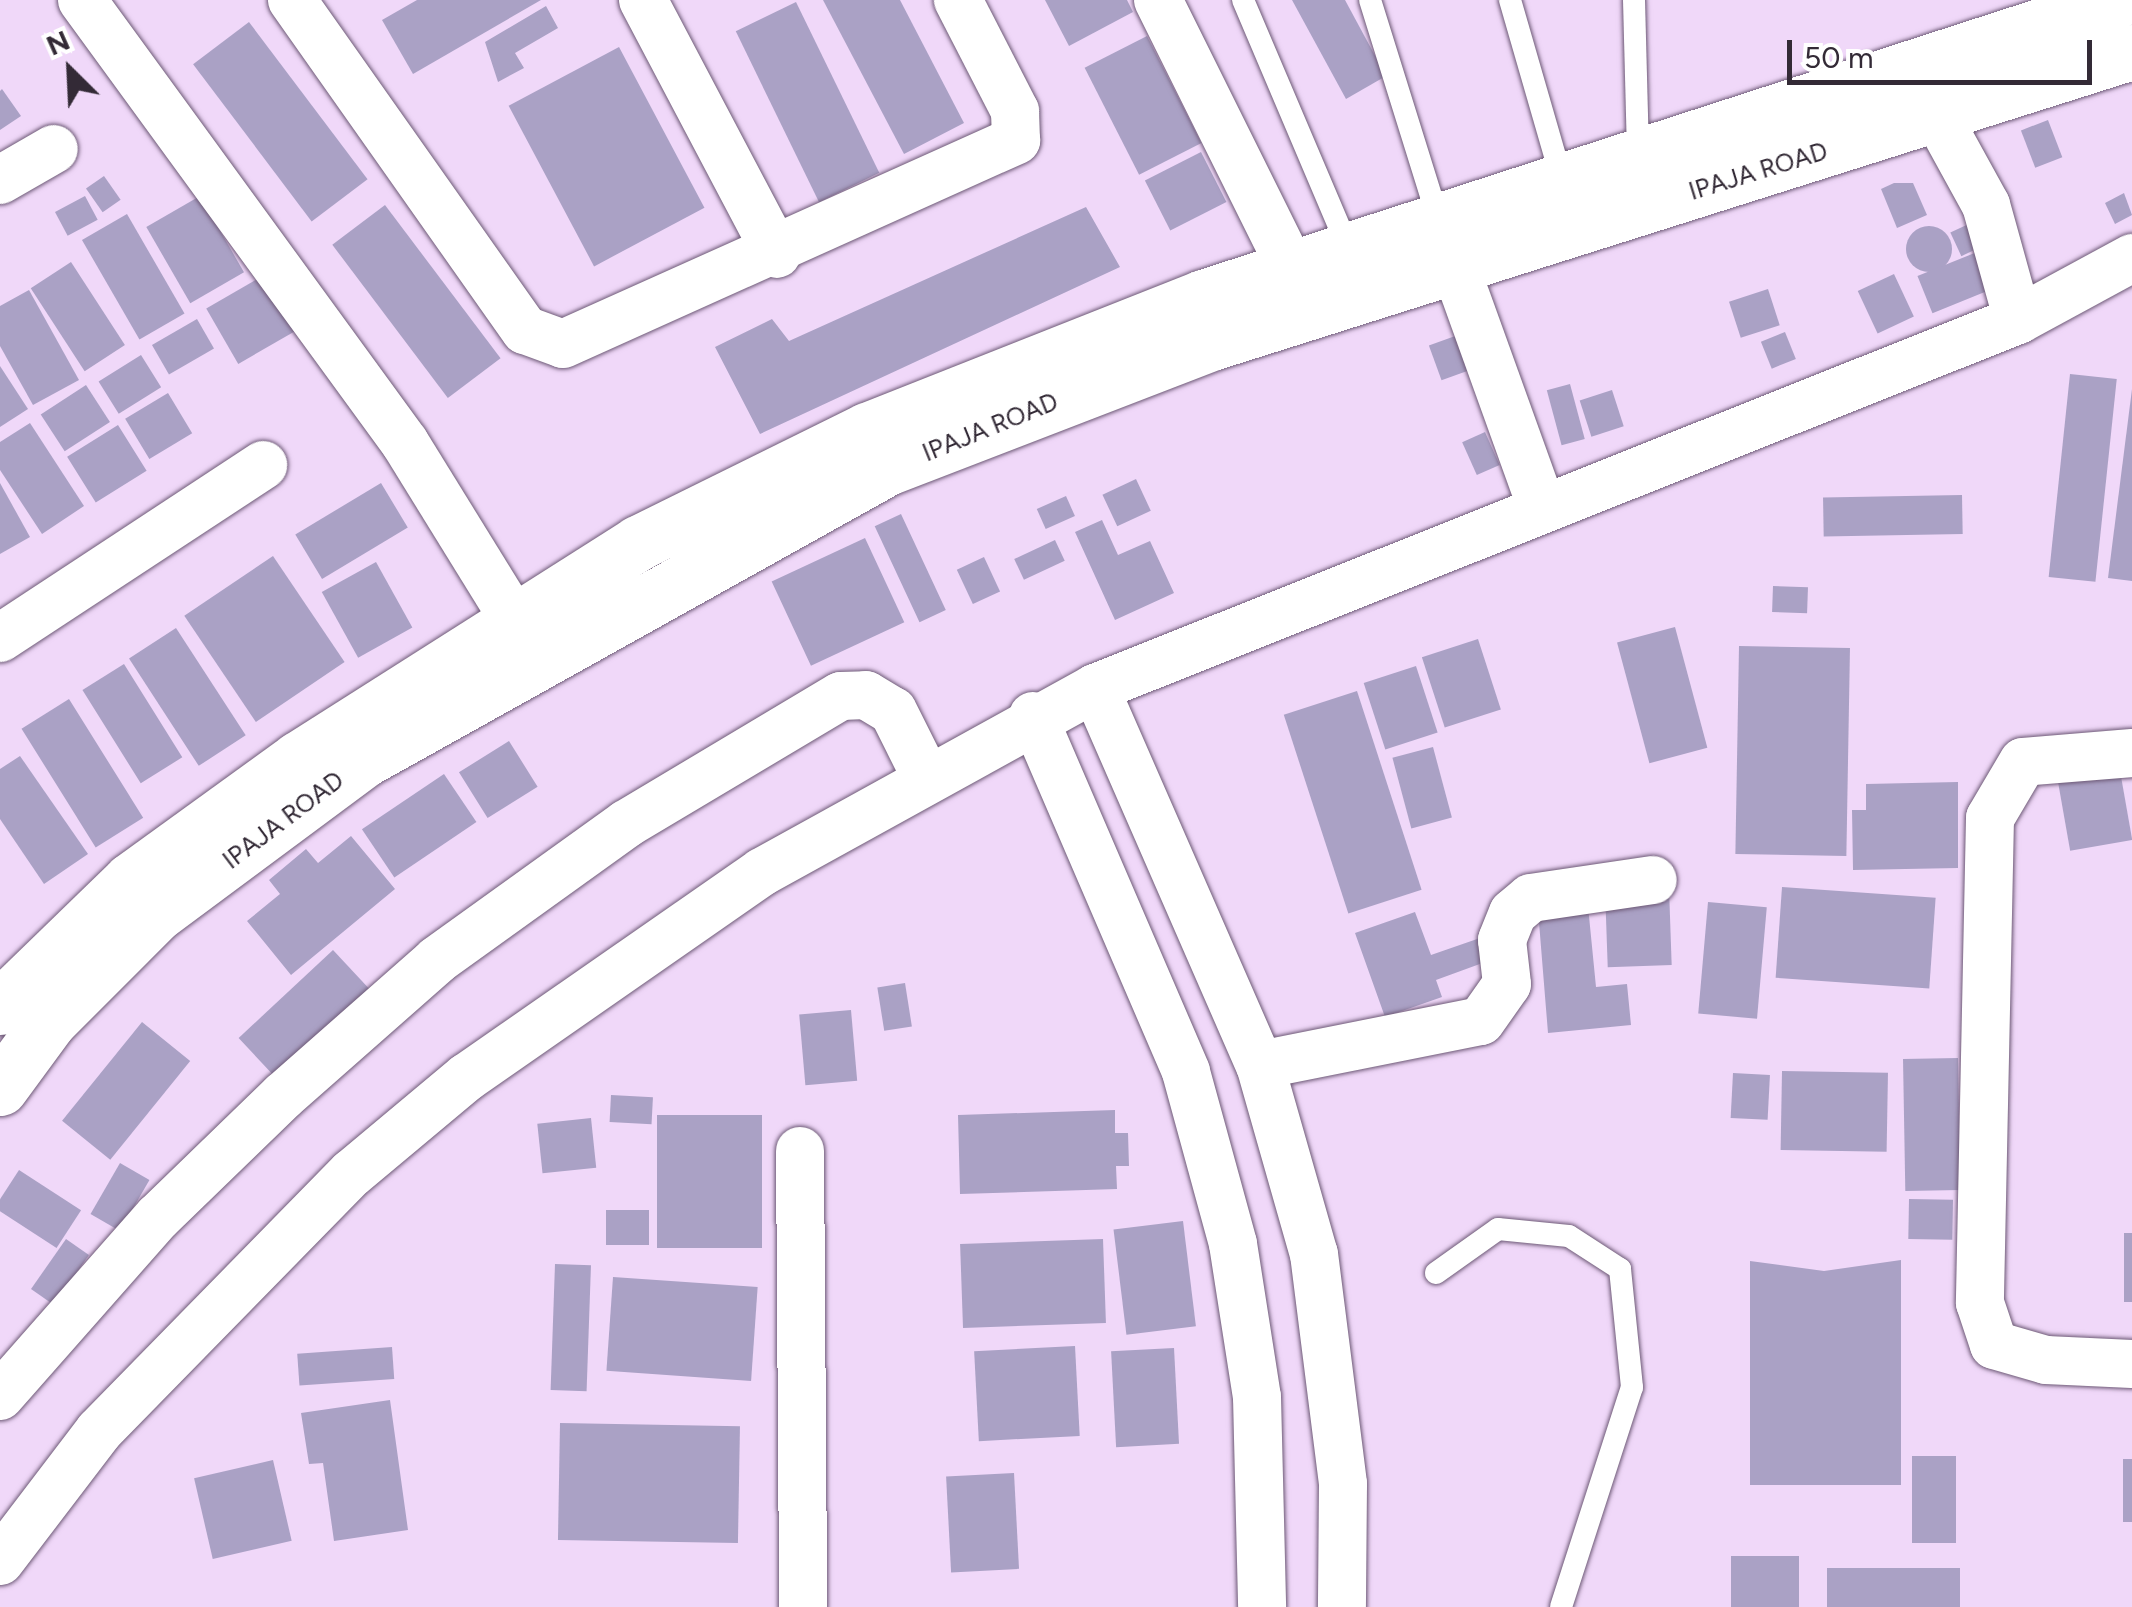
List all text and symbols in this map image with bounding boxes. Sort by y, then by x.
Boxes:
north arrow [20,20,120,120]
scale bar [1792,20,2097,82]
text: N [41,23,75,63]
text: 50 m [1804,39,1873,76]
street label: IPAJA ROAD [1685,136,1831,206]
street label: IPAJA ROAD [918,386,1062,468]
street label: IPAJA ROAD [217,765,349,875]

